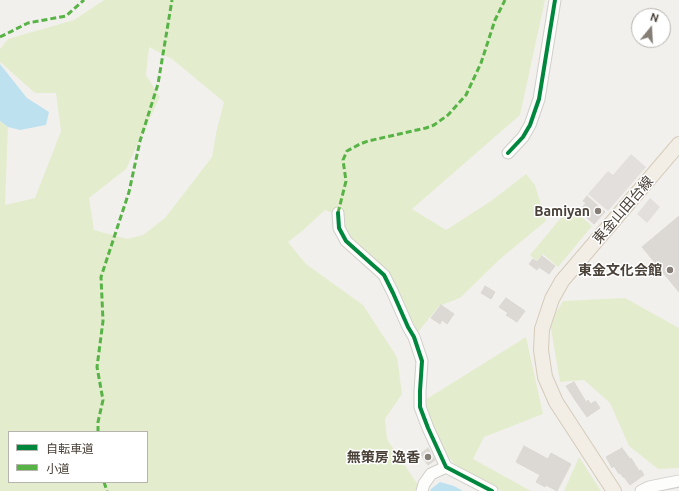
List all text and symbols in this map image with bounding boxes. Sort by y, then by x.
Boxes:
north arrow [631,8,671,48]
text: N [649,11,660,25]
street label: 東金山田台線 [589,173,657,247]
place label: Bamiyan [534,203,590,219]
marker: Bamiyan [593,206,603,216]
place label: 東金文化会館 [578,262,662,278]
marker: 東金文化会館 [665,265,675,275]
legend [8,431,148,483]
text: 自転車道 [46,442,94,455]
place label: 無策房 逸香 [347,449,420,465]
marker: 無策房 逸香 [423,452,433,462]
text: 小道 [46,462,70,475]

